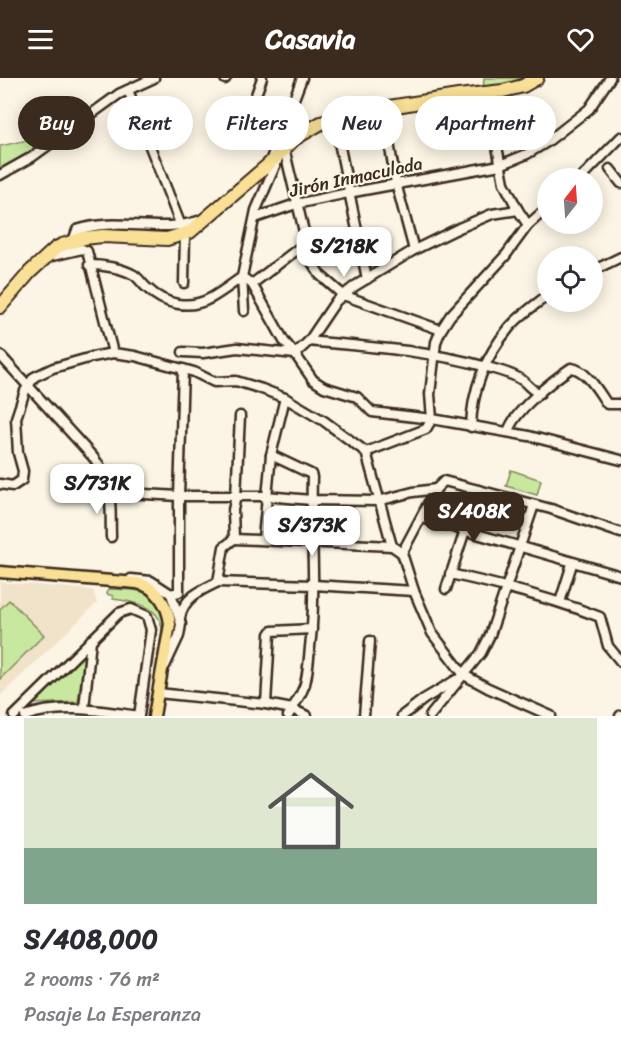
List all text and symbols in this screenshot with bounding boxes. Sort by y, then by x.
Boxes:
text: Casavia [266,15,355,63]
icon: menu [24,23,57,56]
icon: heart [564,23,597,56]
chip: Buy [18,96,95,150]
chip: Rent [107,96,193,150]
chip: Filters [205,96,309,150]
chip: New [321,96,403,150]
chip: Apartment [415,96,556,150]
street label: Jirón Inmaculada [285,147,426,207]
north arrow [537,168,603,234]
map controls [537,168,603,312]
pin: S/218K [295,227,393,278]
text: S/218K [311,229,377,264]
button: locate [537,246,603,312]
pin: S/731K [48,464,146,515]
text: S/731K [64,466,130,501]
pin: S/408K [425,492,523,543]
text: S/408K [438,494,510,529]
pin: S/373K [263,506,361,557]
text: S/373K [278,508,346,543]
icon: home [257,757,365,865]
text: S/408,000 [24,916,158,962]
text: 2 rooms · 76 m² [24,962,160,997]
text: Pasaje La Esperanza [24,997,201,1032]

